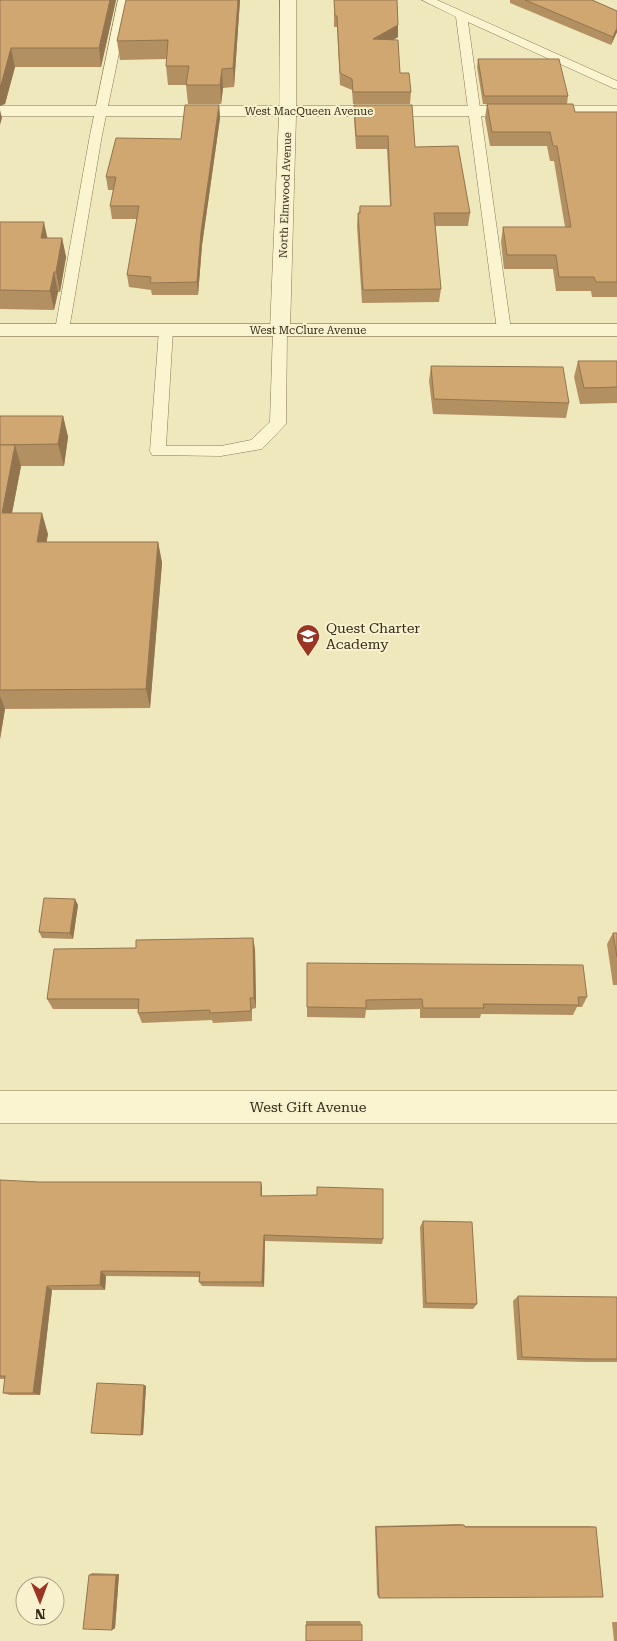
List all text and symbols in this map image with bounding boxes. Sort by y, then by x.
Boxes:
street label: West MacQueen Avenue [245,105,373,118]
street label: North Elmwood Avenue [277,132,294,258]
street label: West McClure Avenue [250,324,366,337]
place label: Quest Charter Academy [326,620,420,652]
school or university icon: Quest Charter Academy [295,623,321,657]
street label: West Gift Avenue [250,1099,367,1115]
north arrow [15,1576,65,1626]
text: N [34,1606,46,1622]

